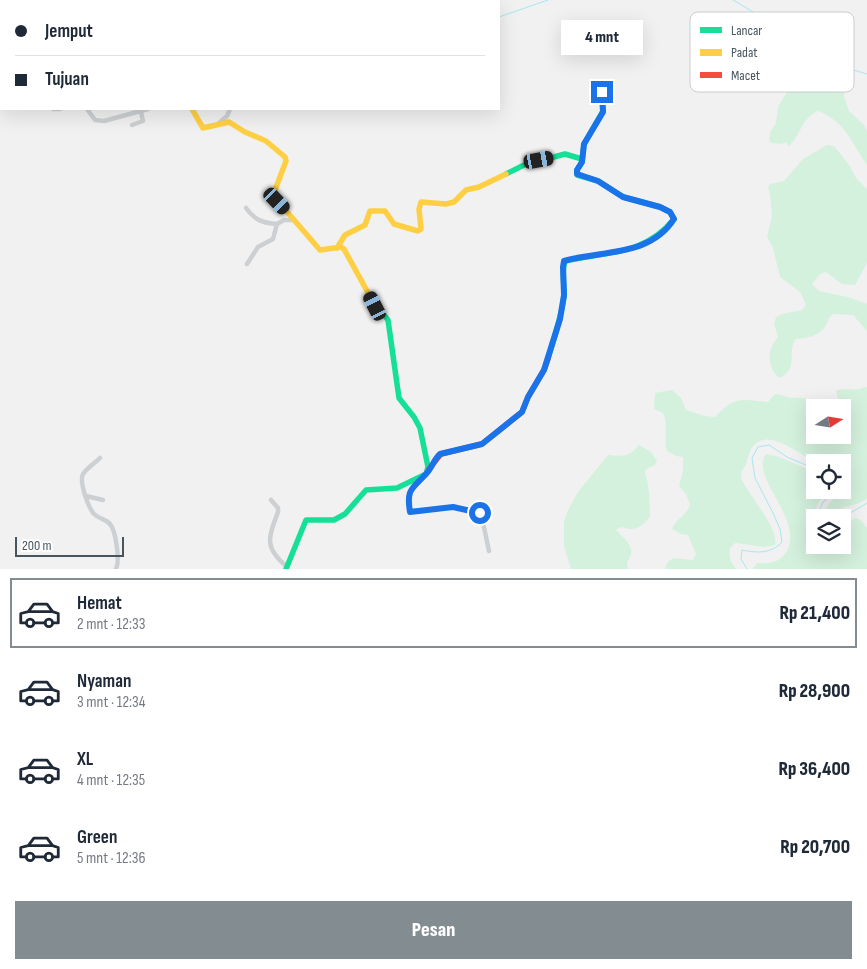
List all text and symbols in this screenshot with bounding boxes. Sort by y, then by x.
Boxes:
legend [690,12,854,92]
callout: 4 mnt [561,19,643,54]
text: Jemput [45,20,93,43]
text: Lancar [731,22,762,39]
text: 4 mnt [585,28,619,47]
text: Padat [731,44,758,61]
text: Macet [731,67,760,84]
text: Tujuan [45,68,89,91]
route end [591,81,613,103]
car [522,150,555,170]
car [261,185,292,217]
car [361,289,388,323]
north arrow [806,399,851,444]
map controls [806,399,851,554]
button: locate [806,454,851,499]
route start [469,502,491,524]
button: layers [806,509,851,554]
scale bar [15,534,124,557]
text: 200 m [22,537,51,554]
icon: car [17,591,62,636]
text: Hemat [77,592,122,615]
text: Rp 21,400 [779,602,850,625]
text: 2 mnt · 12:33 [77,615,145,634]
icon: car [17,669,62,714]
text: Nyaman [77,670,131,693]
text: Rp 28,900 [779,680,850,703]
text: 3 mnt · 12:34 [77,693,145,712]
icon: car [17,747,62,792]
text: XL [77,748,93,771]
text: Rp 36,400 [778,758,850,781]
text: 4 mnt · 12:35 [77,771,145,790]
icon: car [17,825,62,870]
text: Green [77,826,117,849]
text: Rp 20,700 [780,836,850,859]
text: 5 mnt · 12:36 [77,849,145,868]
button: Pesan [15,901,852,959]

